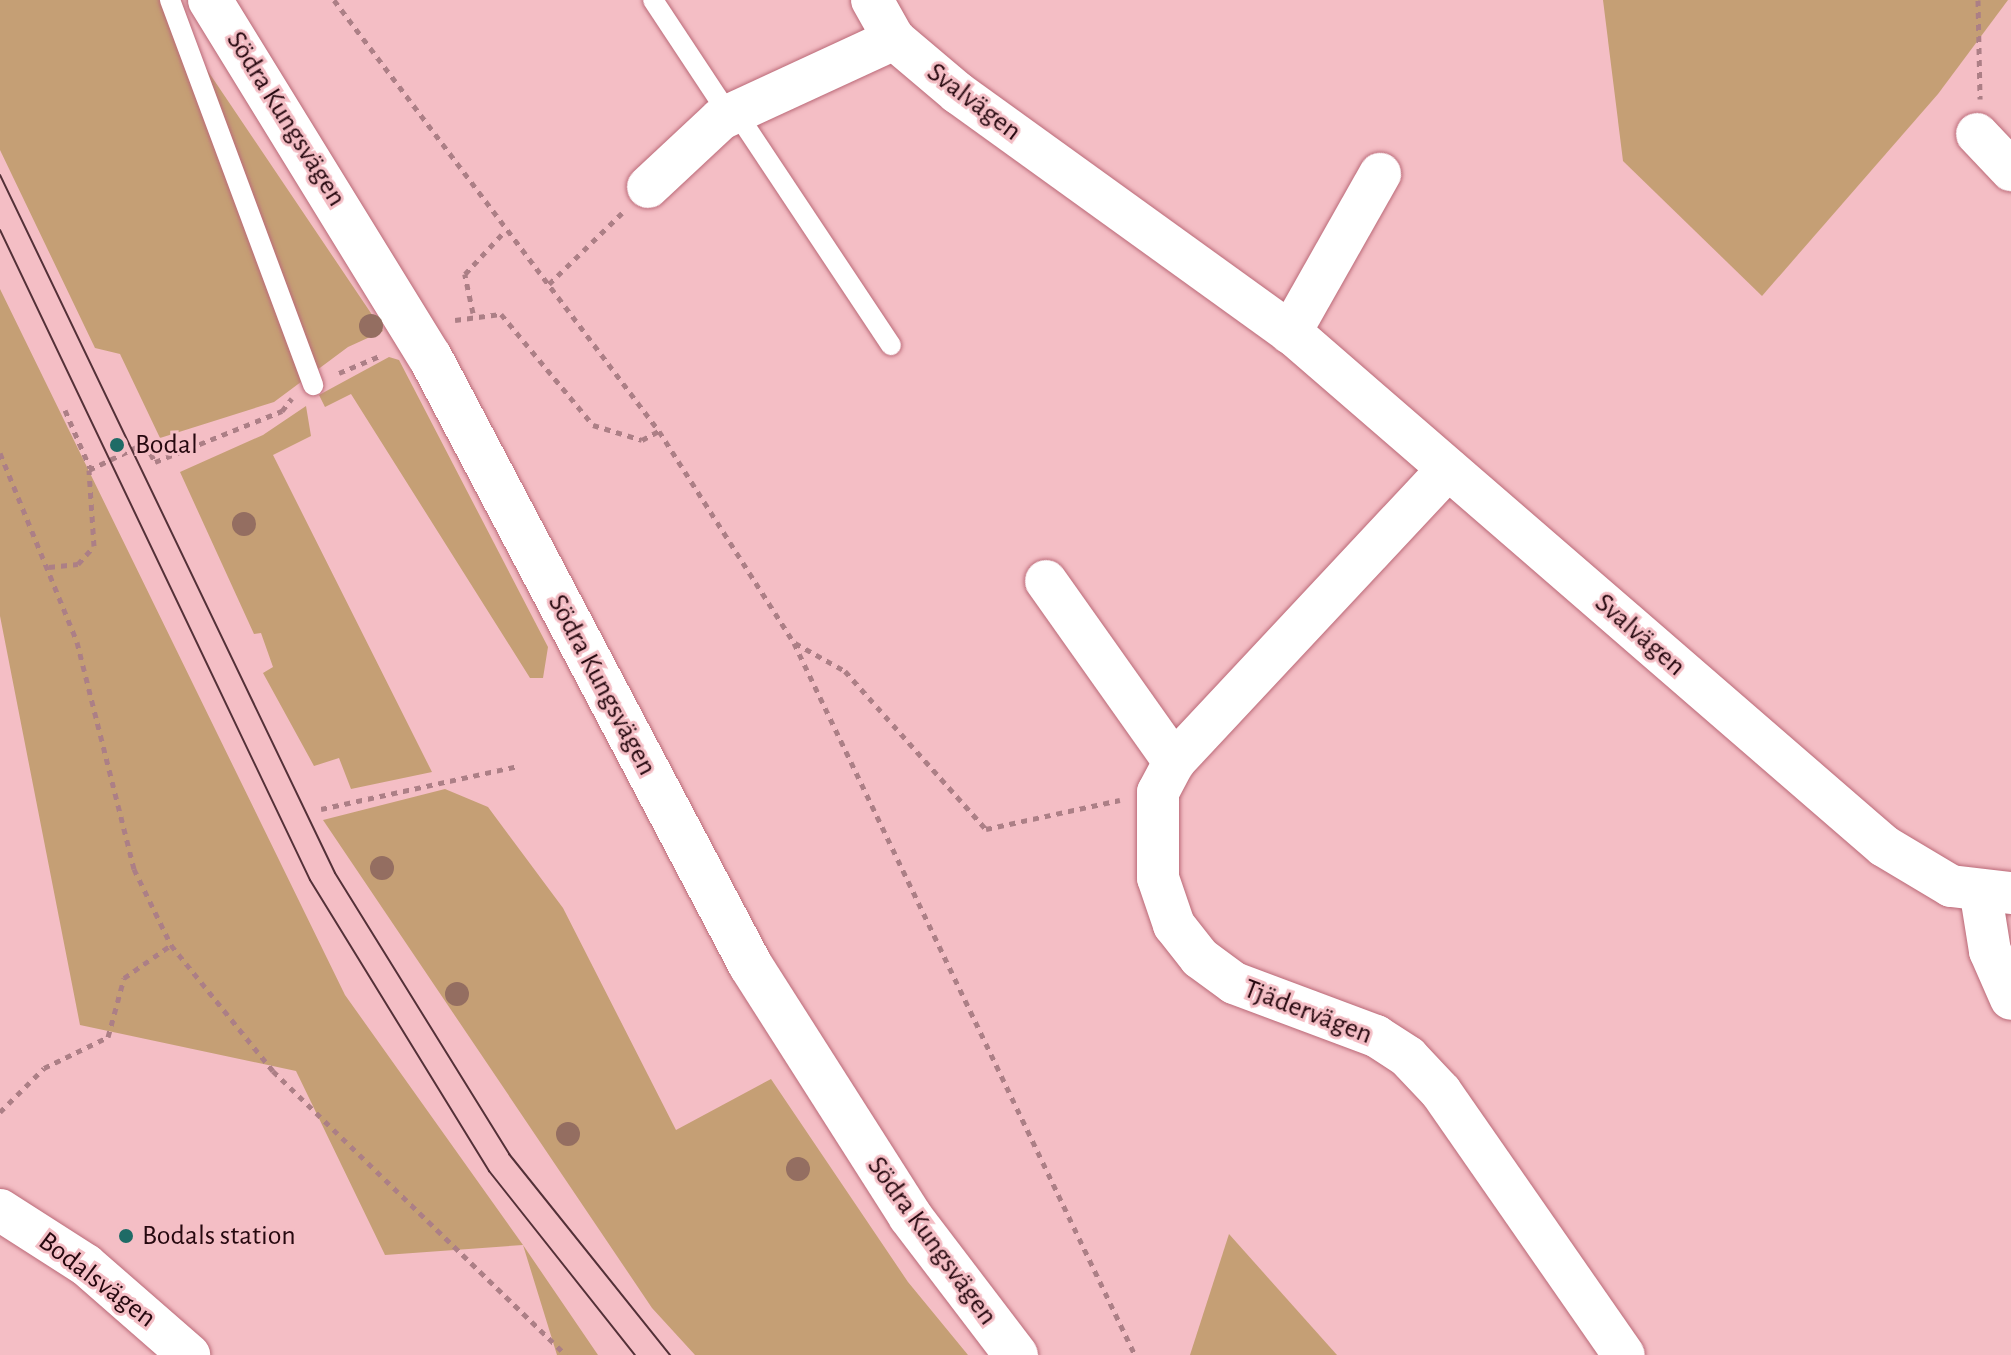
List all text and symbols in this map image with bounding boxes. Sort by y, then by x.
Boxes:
street label: Södra Kungsvägen [219,25,353,213]
street label: Svalvägen [920,56,1028,148]
place label: Bodal [135,428,198,462]
marker: Bodal [106,434,128,456]
street label: Svalvägen [1588,587,1692,683]
street label: Södra Kungsvägen [540,589,664,781]
street label: Tjädervägen [1239,972,1377,1052]
street label: Södra Kungsvägen [860,1150,1004,1332]
place label: Bodals station [142,1219,296,1253]
street label: Bodalsvägen [32,1225,162,1335]
marker: Bodals station [117,1227,135,1245]

